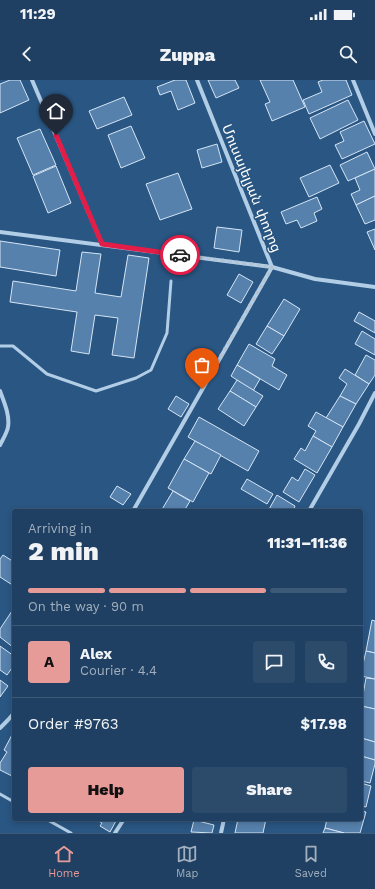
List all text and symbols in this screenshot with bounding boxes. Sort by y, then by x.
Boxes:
text: 11:29 [20,5,56,23]
icon: back [16,43,38,65]
icon: search [337,43,359,65]
text: Zuppa [160,44,215,65]
pin [39,94,73,135]
icon: home [45,100,67,122]
street label: Մուսայելյան փողոց [219,122,285,254]
courier [160,235,200,275]
icon: car [169,244,191,266]
pin [185,348,219,389]
icon: bag [191,354,213,376]
text: Arriving in [28,521,92,536]
text: 11:31–11:36 [267,534,347,552]
text: 2 min [28,536,99,566]
text: On the way · 90 m [28,599,144,614]
button: chat [253,641,295,683]
button: phone [305,641,347,683]
text: Alex [80,645,112,663]
text: A [44,653,54,671]
text: Courier · 4.4 [80,663,157,678]
text: Order #9763 [28,715,119,733]
text: $17.98 [301,715,347,733]
button: Help [28,767,184,813]
button: Share [192,767,347,813]
tab: Home [48,843,80,880]
tab: Map [176,843,198,880]
tab: Saved [295,843,327,880]

